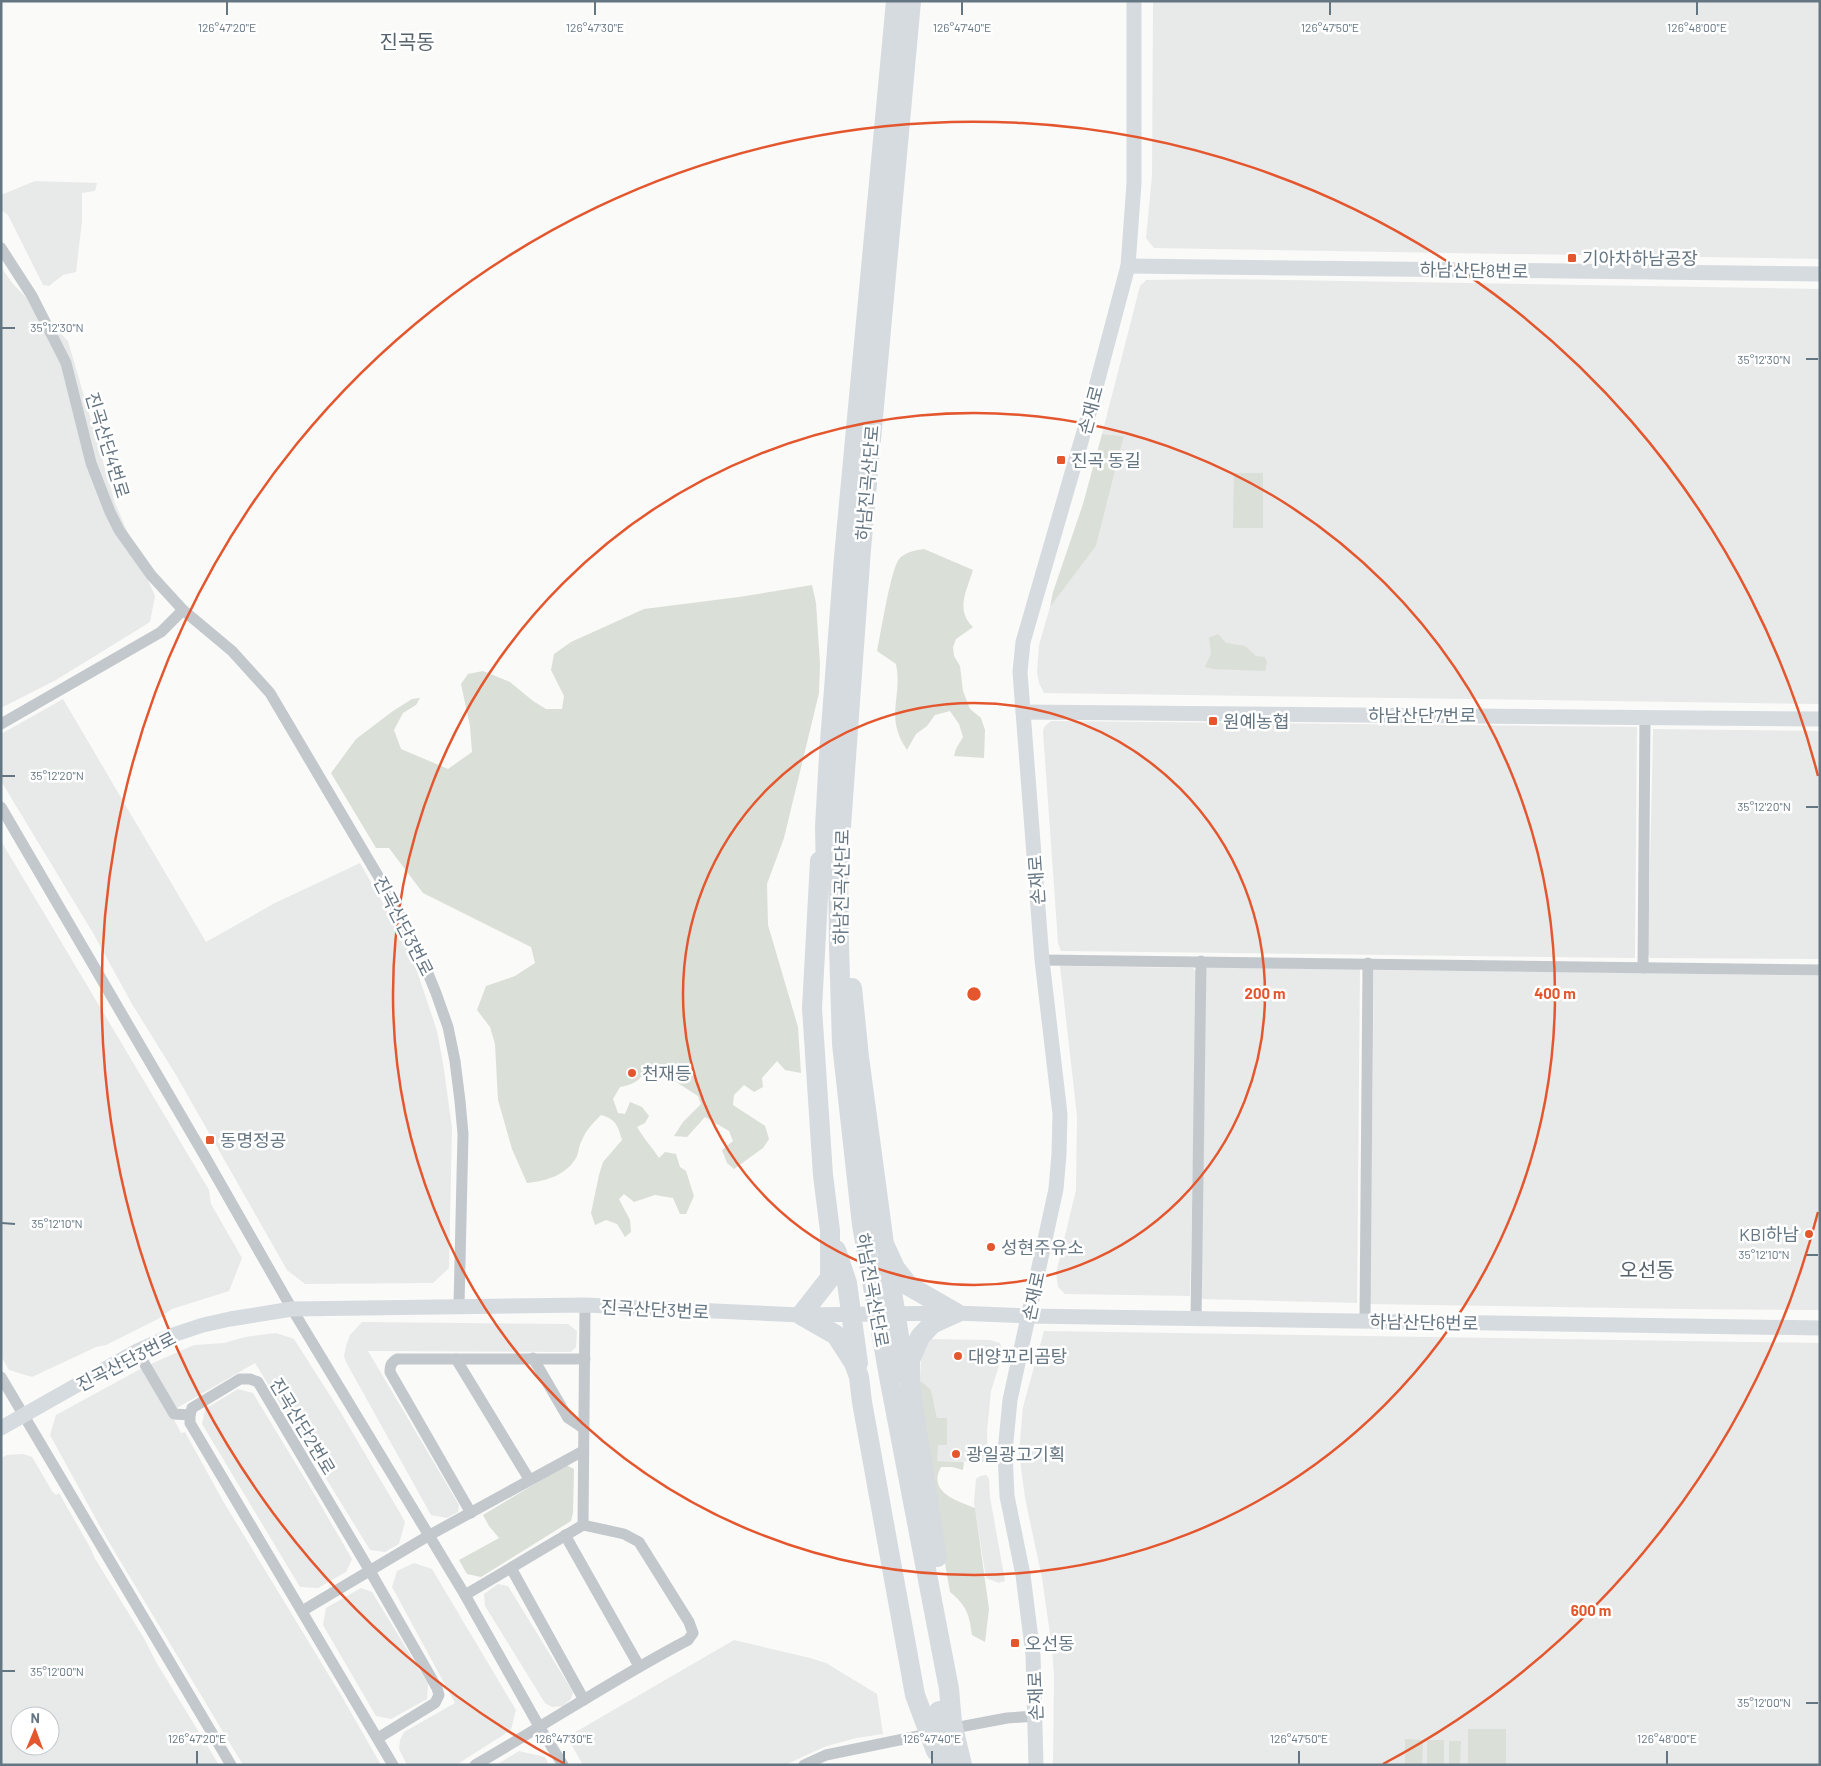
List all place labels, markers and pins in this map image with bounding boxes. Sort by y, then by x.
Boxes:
place label: 기아차하남공장 [1582,247,1698,269]
marker: 기아차하남공장 [1566,252,1578,264]
place label: 진곡 동길 [1071,449,1141,471]
marker: 진곡 동길 [1055,454,1067,466]
place label: 원예농협 [1223,710,1289,732]
marker: 원예농협 [1207,715,1219,727]
centre of rings [965,985,983,1003]
place label: 천재등 [642,1062,692,1084]
marker: 천재등 [626,1067,638,1079]
place label: 동명정공 [220,1129,286,1151]
marker: 동명정공 [204,1134,216,1146]
place label: KBI하남 [1739,1223,1799,1245]
marker: KBI하남 [1803,1228,1815,1240]
place label: 성현주유소 [1001,1236,1084,1258]
marker: 성현주유소 [985,1241,997,1253]
place label: 대양꼬리곰탕 [968,1345,1067,1367]
marker: 대양꼬리곰탕 [952,1350,964,1362]
place label: 광일광고기획 [966,1443,1065,1465]
marker: 광일광고기획 [950,1448,962,1460]
place label: 오선동 [1025,1632,1075,1654]
marker: 오선동 [1009,1637,1021,1649]

